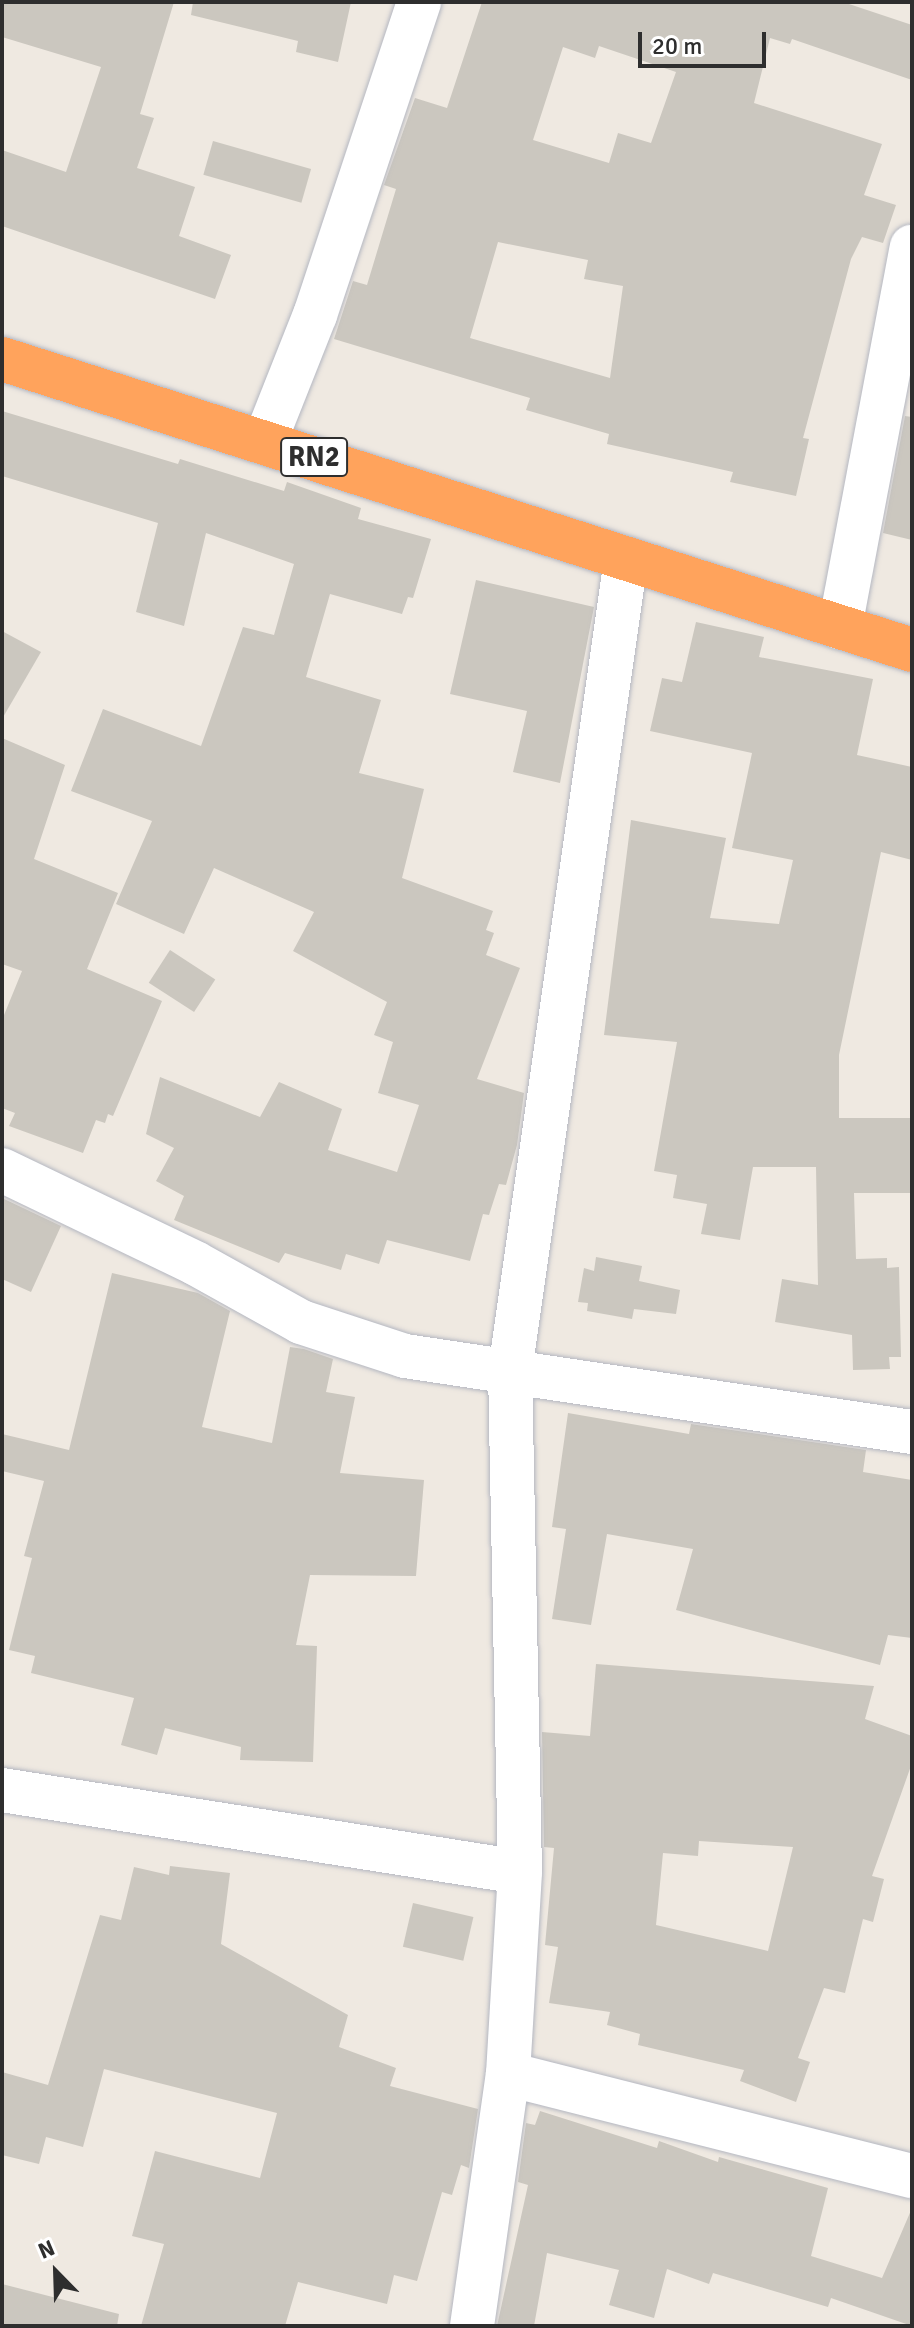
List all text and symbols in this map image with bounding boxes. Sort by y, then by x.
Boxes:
scale bar [642,16,770,66]
text: 20 m [652,31,702,61]
road number: RN2 [280,433,348,481]
north arrow [16,2232,96,2312]
text: N [34,2234,59,2265]

